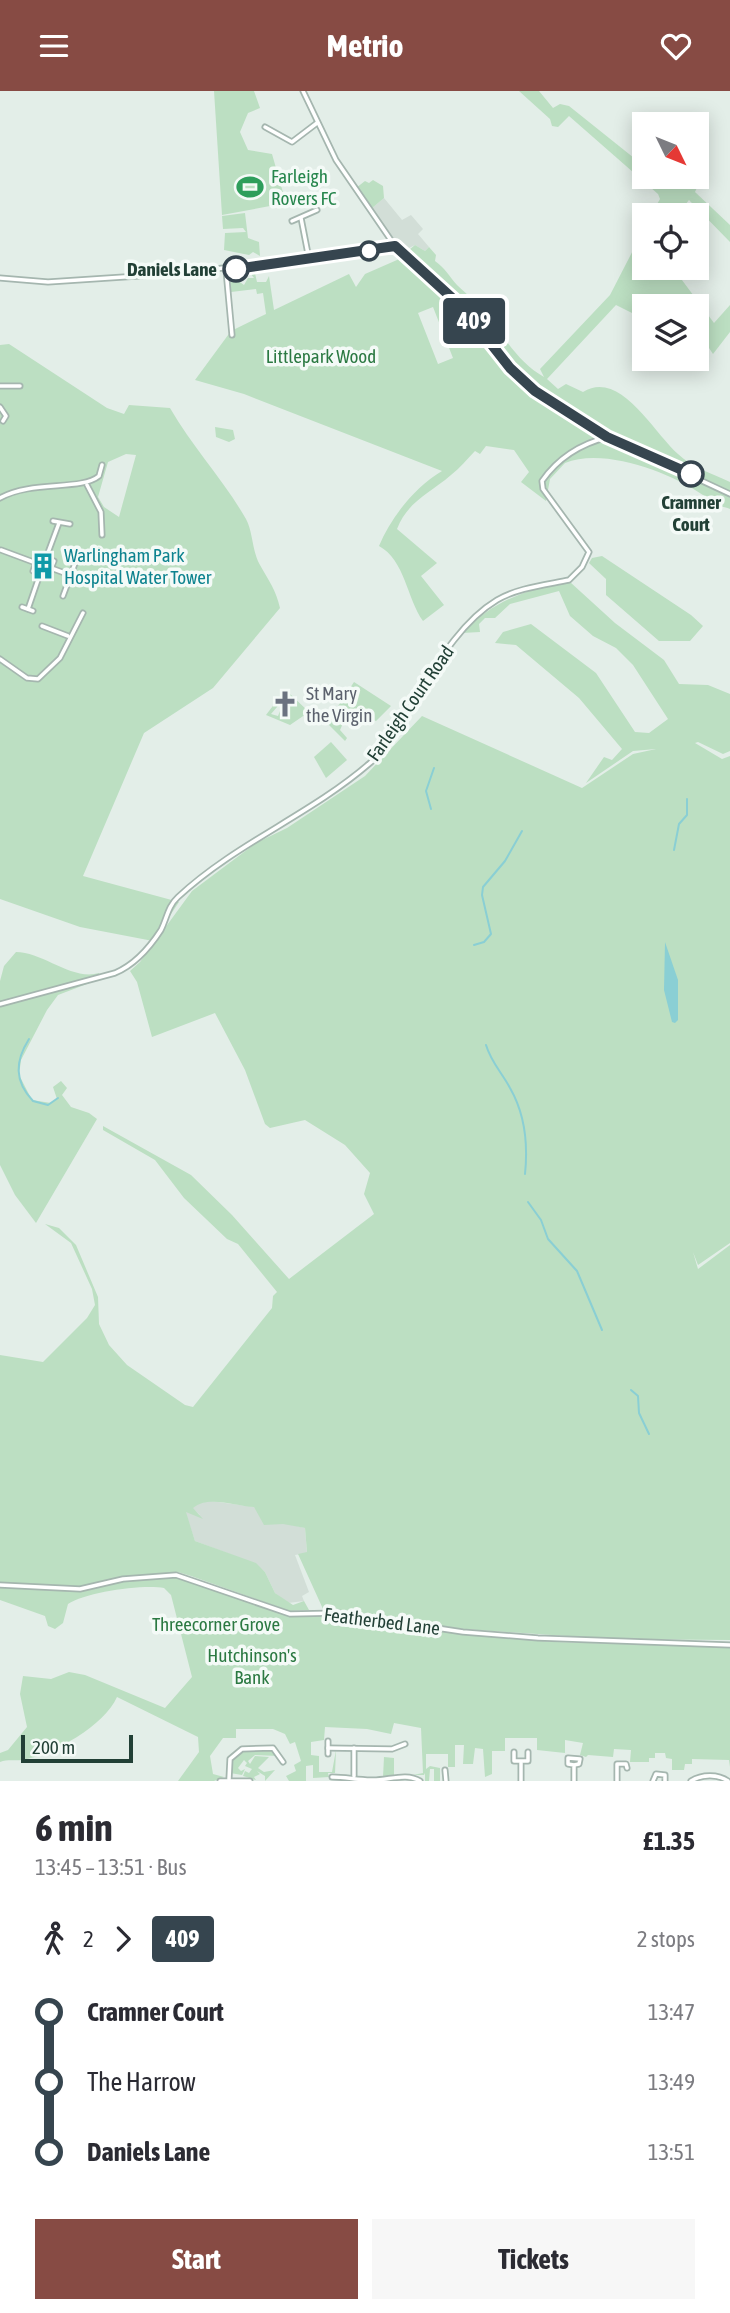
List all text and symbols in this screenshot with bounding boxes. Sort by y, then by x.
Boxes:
icon: menu [35,27,73,65]
text: Metrio [326,27,404,64]
icon: heart [657,27,695,65]
north arrow [632,112,709,189]
map controls [632,112,709,371]
place label: Farleigh Rovers FC [271,165,337,209]
sports icon: Farleigh Rovers FC [235,172,265,202]
button: locate [632,203,709,280]
unlabelled marker [359,241,379,261]
marker: Daniels Lane [223,256,249,282]
place label: Daniels Lane [127,258,217,280]
button: layers [632,294,709,371]
line badge: 409 [434,298,514,344]
text: 409 [457,307,491,334]
park label: Littlepark Wood [266,345,376,367]
marker: Cramner Court [678,461,704,487]
place label: Cramner Court [661,491,721,535]
place label: Warlingham Park Hospital Water Tower [64,544,212,588]
building icon: Warlingham Park Hospital Water Tower [28,551,58,581]
street label: Farleigh Court Road [362,641,458,765]
place label: St Mary the Virgin [306,682,372,726]
church icon: St Mary the Virgin [270,689,300,719]
street label: Featherbed Lane [323,1603,441,1639]
park label: Threecorner Grove [152,1613,280,1635]
park label: Hutchinson's Bank [207,1644,297,1688]
scale bar [21,1732,133,1764]
text: 200 m [32,1736,75,1758]
text: 6 min [35,1806,113,1849]
text: £1.35 [643,1826,695,1856]
text: 13:45 – 13:51 · Bus [35,1854,187,1880]
icon: walk [35,1920,73,1958]
icon: forward [104,1920,142,1958]
text: 409 [166,1925,200,1952]
text: 2 [83,1926,94,1952]
text: 2 stops [637,1926,695,1952]
text: Cramner Court [87,1997,224,2027]
text: 13:47 [648,1999,695,2025]
text: The Harrow [87,2067,196,2097]
text: 13:49 [648,2069,695,2095]
text: Daniels Lane [87,2137,210,2167]
text: 13:51 [648,2139,695,2165]
button: Start [35,2219,358,2299]
button: Tickets [372,2219,695,2299]

